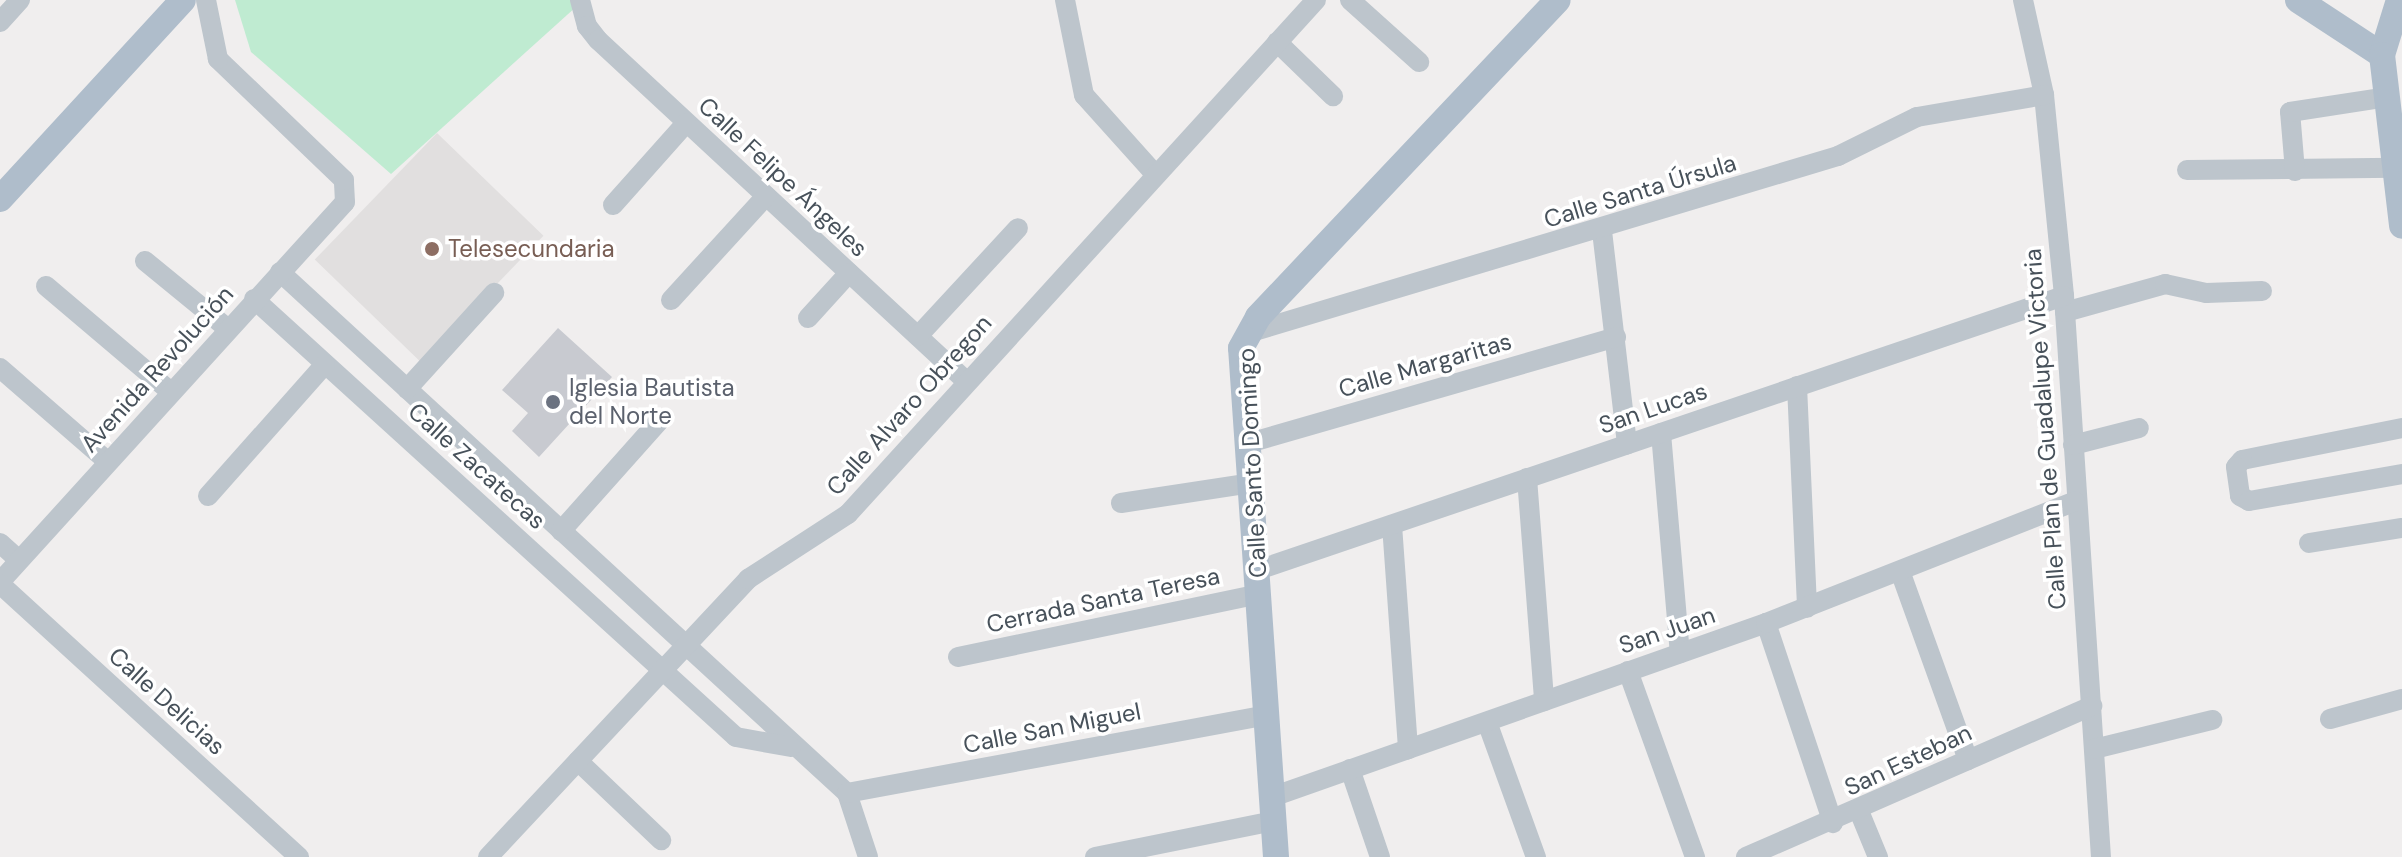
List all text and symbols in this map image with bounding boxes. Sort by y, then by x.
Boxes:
street label: Calle Felipe Ángeles [693,91,873,263]
street label: Calle Santa Úrsula [1540,148,1740,234]
place label: Telesecundaria [448,235,615,263]
marker: Telesecundaria [423,240,441,258]
street label: Calle Plan de Guadalupe Victoria [2018,247,2072,611]
street label: Avenida Revolución [75,280,239,458]
street label: Calle Alvaro Obregon [820,309,998,501]
street label: Calle Margaritas [1335,327,1515,403]
street label: Calle Santo Domingo [1232,347,1272,579]
place label: Iglesia Bautista del Norte [569,374,735,430]
street label: San Lucas [1595,376,1711,440]
marker: Iglesia Bautista del Norte [544,393,562,411]
street label: Calle Zacatecas [402,397,552,535]
street label: Cerrada Santa Teresa [984,561,1222,639]
street label: San Juan [1615,600,1719,660]
street label: Calle Delicias [103,641,231,761]
street label: Calle San Miguel [961,697,1143,759]
street label: San Esteban [1840,718,1976,802]

